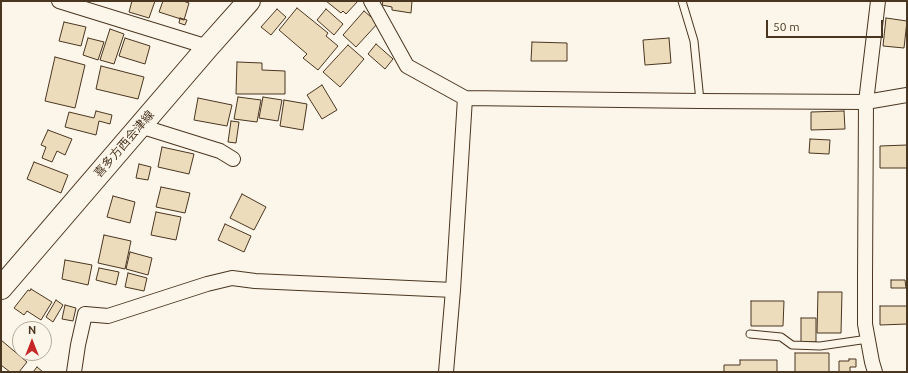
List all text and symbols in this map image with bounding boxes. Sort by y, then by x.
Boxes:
scale bar [768,12,885,38]
text: 50 m [773,20,800,33]
street label: 喜多方西会津線 [91,108,157,180]
north arrow [12,321,52,361]
text: N [28,324,36,336]

